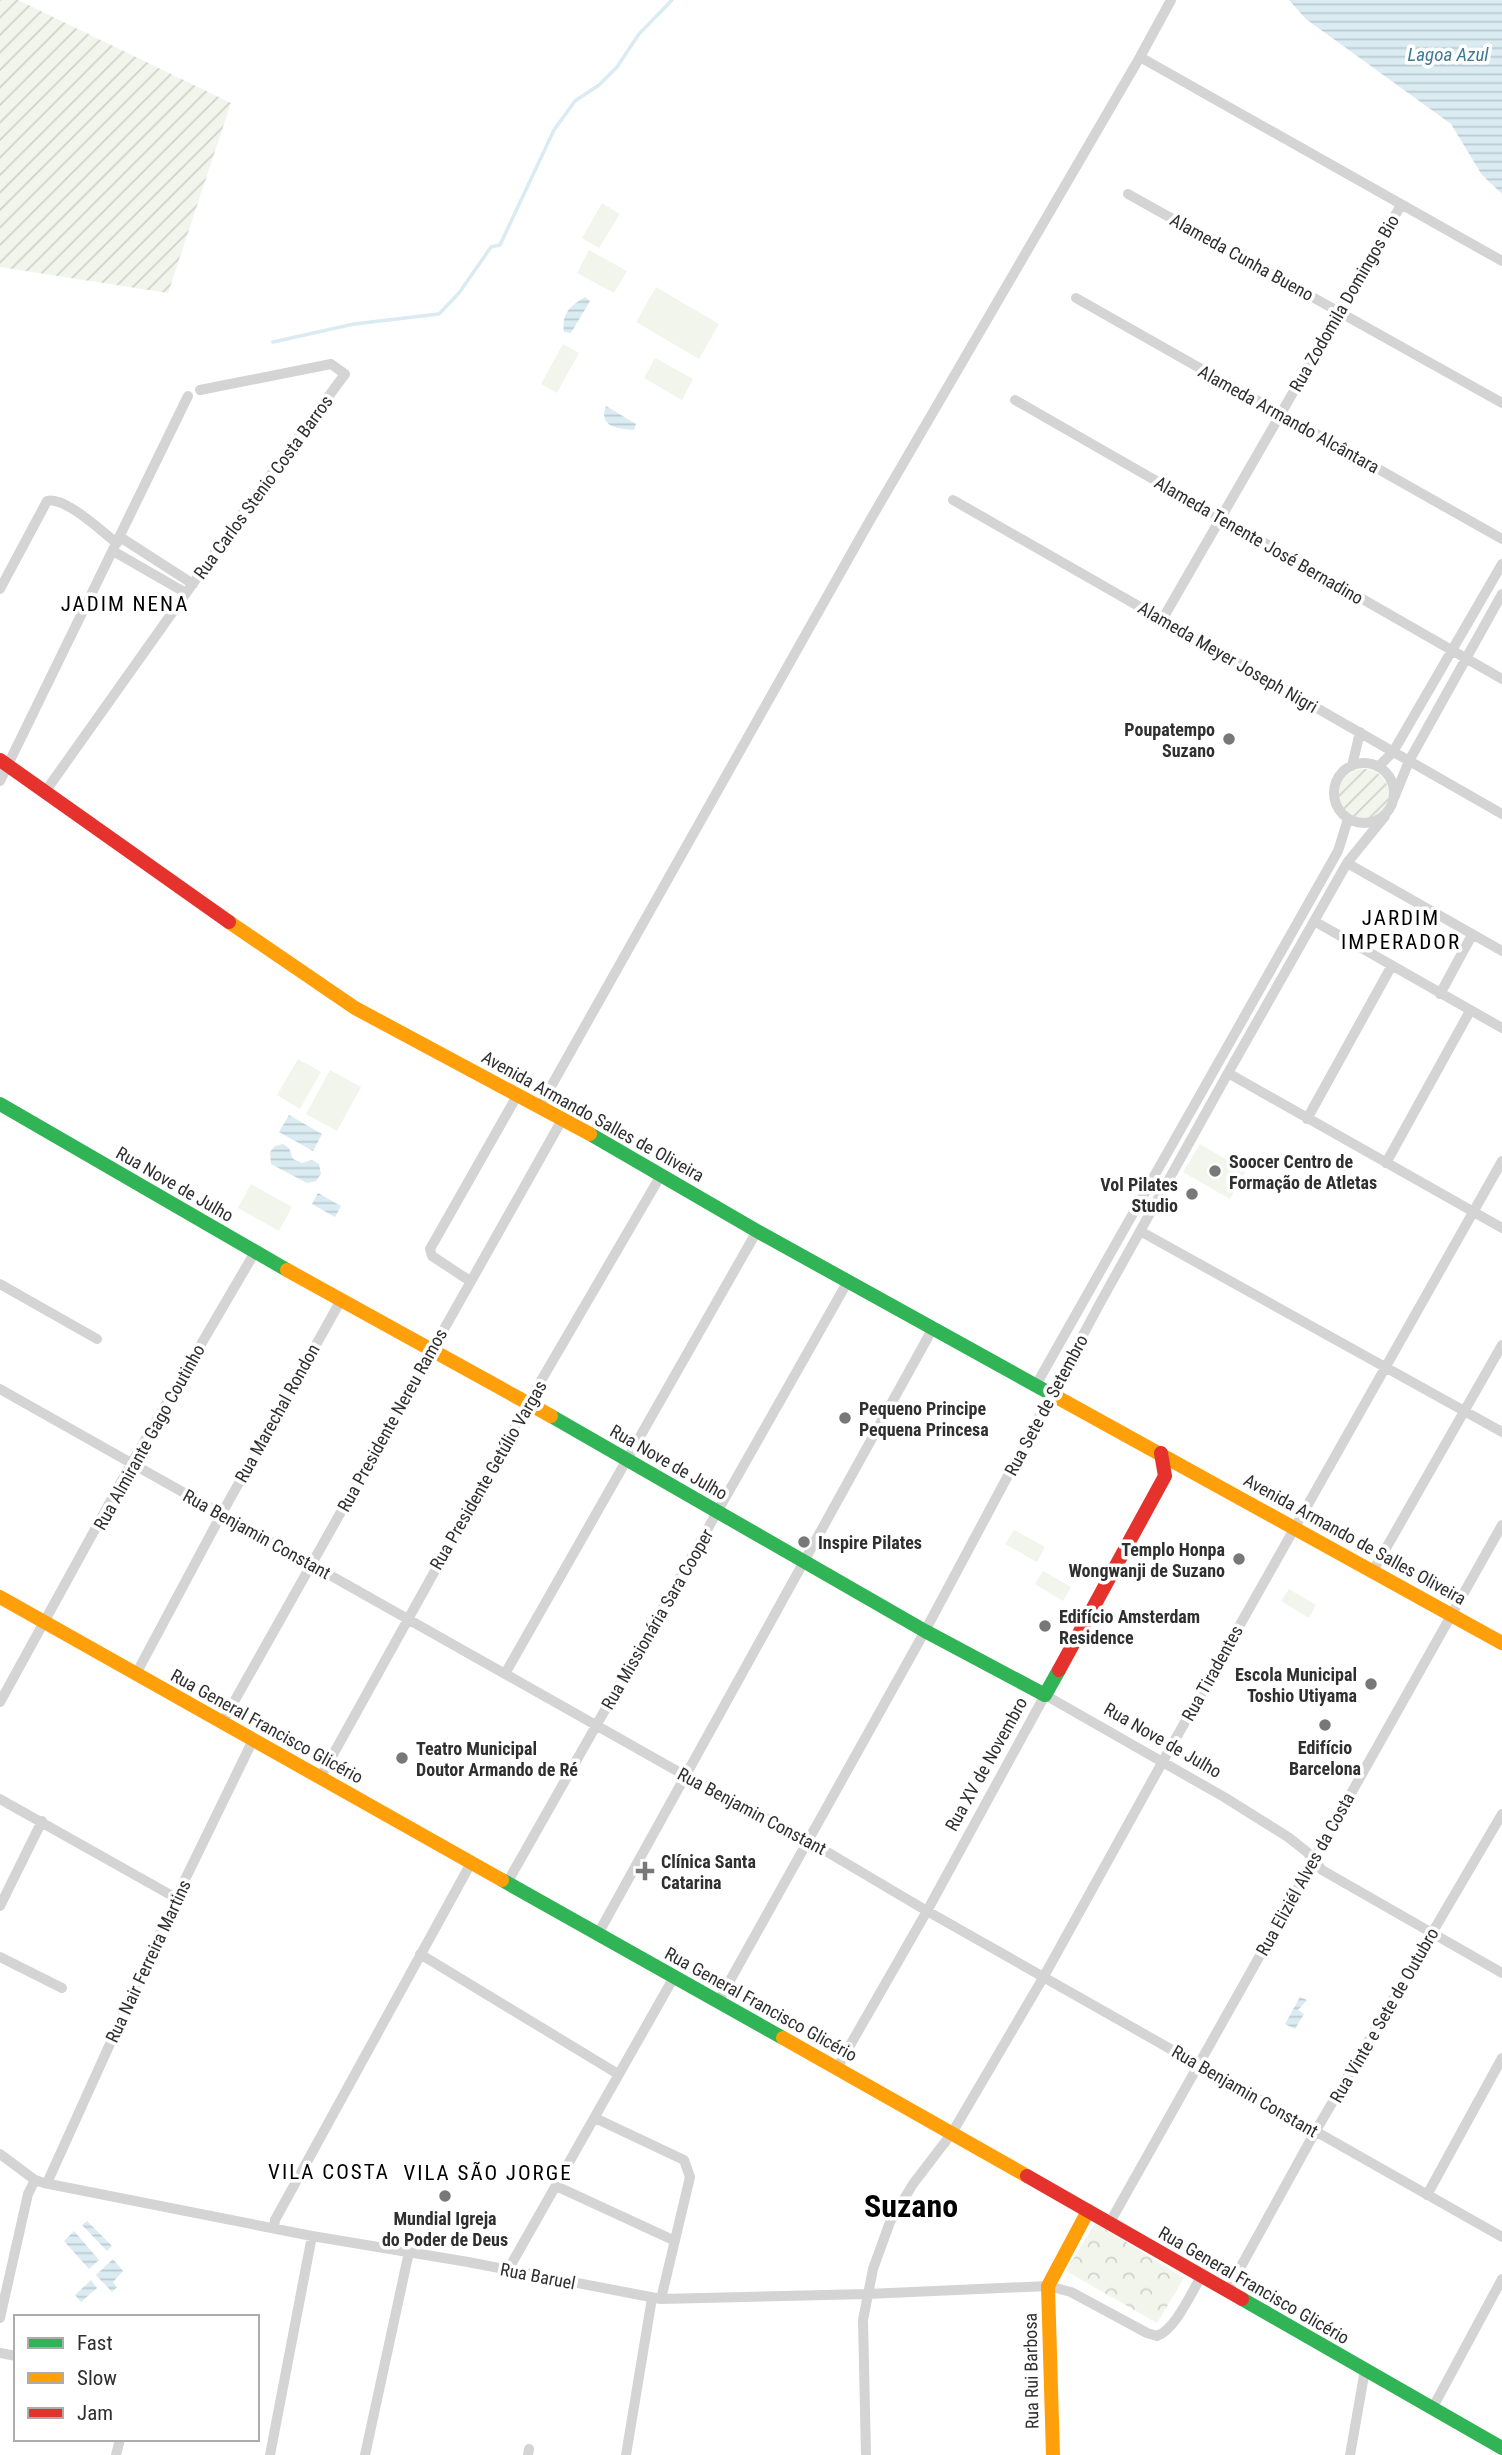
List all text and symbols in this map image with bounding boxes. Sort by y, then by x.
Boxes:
water label: Lagoa Azul [1407,43,1489,66]
street label: Alameda Cunha Bueno [1167,209,1317,305]
street label: Rua Zodomila Domingos Bio [1285,211,1403,395]
street label: Alameda Armando Alcântara [1195,360,1383,478]
street label: Rua Carlos Stenio Costa Barros [189,391,337,583]
street label: Alameda Tenente José Bernadino [1151,472,1367,608]
district label: JADIM NENA [61,592,189,616]
street label: Alameda Meyer Joseph Nigri [1134,597,1322,717]
place label: Poupatempo Suzano [1124,719,1215,761]
marker: Poupatempo Suzano [1221,731,1237,747]
district label: JARDIM IMPERADOR [1341,906,1461,954]
street label: Avenida Armando Salles de Oliveira [478,1046,708,1186]
street label: Rua Nove de Julho [113,1142,237,1226]
place label: Soocer Centro de Formação de Atletas [1229,1151,1377,1193]
marker: Soocer Centro de Formação de Atletas [1207,1163,1223,1179]
place label: Vol Pilates Studio [1100,1174,1178,1216]
marker: Vol Pilates Studio [1184,1186,1200,1202]
street label: Rua Presidente Nereu Ramos [333,1325,451,1515]
street label: Rua Sete de Setembro [1000,1331,1092,1479]
street label: Rua Marechal Rondon [230,1340,324,1486]
street label: Rua Almirante Gago Coutinho [89,1341,209,1533]
street label: Rua Presidente Getúlio Vargas [425,1377,551,1573]
place label: Pequeno Principe Pequena Princesa [859,1398,989,1440]
marker: Pequeno Principe Pequena Princesa [837,1410,853,1426]
street label: Rua Nove de Julho [607,1420,731,1504]
street label: Avenida Armando de Salles Oliveira [1240,1469,1470,1609]
street label: Rua Benjamin Constant [180,1485,334,1583]
street label: Rua Missionária Sara Cooper [597,1525,718,1713]
place label: Inspire Pilates [818,1532,922,1553]
marker: Inspire Pilates [796,1534,812,1550]
place label: Templo Honpa Wongwanji de Suzano [1068,1539,1225,1581]
marker: Templo Honpa Wongwanji de Suzano [1231,1551,1247,1567]
place label: Edifício Amsterdam Residence [1059,1606,1200,1648]
marker: Edifício Amsterdam Residence [1037,1618,1053,1634]
street label: Rua Tiradentes [1177,1622,1247,1724]
street label: Rua General Francisco Glicério [167,1664,367,1788]
place label: Escola Municipal Toshio Utiyama [1235,1664,1357,1706]
marker: Escola Municipal Toshio Utiyama [1363,1676,1379,1692]
street label: Rua XV de Novembro [941,1693,1031,1835]
street label: Rua Nove de Julho [1101,1698,1225,1782]
marker: Edifício Barcelona [1317,1717,1333,1733]
place label: Edifício Barcelona [1289,1737,1361,1779]
place label: Teatro Municipal Doutor Armando de Ré [416,1738,578,1780]
marker: Teatro Municipal Doutor Armando de Ré [394,1750,410,1766]
street label: Rua Benjamin Constant [674,1763,830,1859]
street label: Rua Eliziél Alves da Costa [1251,1789,1359,1959]
place label: Clínica Santa Catarina [661,1851,756,1893]
marker: Clínica Santa Catarina [635,1861,655,1881]
street label: Rua Nair Ferreira Martins [101,1876,195,2046]
street label: Rua Vinte e Sete de Outubro [1325,1924,1443,2106]
street label: Rua General Francisco Glicério [661,1942,861,2066]
street label: Rua Benjamin Constant [1168,2041,1322,2141]
district label: VILA COSTA [268,2160,390,2184]
district label: VILA SÃO JORGE [403,2161,573,2185]
district label: Suzano [864,2187,958,2225]
marker: Mundial Igreja do Poder de Deus [437,2188,453,2204]
place label: Mundial Igreja do Poder de Deus [382,2208,508,2250]
street label: Rua General Francisco Glicério [1155,2222,1353,2348]
street label: Rua Baruel [499,2258,577,2294]
street label: Rua Rui Barbosa [1019,2313,1043,2429]
legend [14,2315,259,2441]
text: Fast [77,2331,113,2355]
text: Slow [77,2366,117,2390]
text: Jam [77,2401,113,2425]

